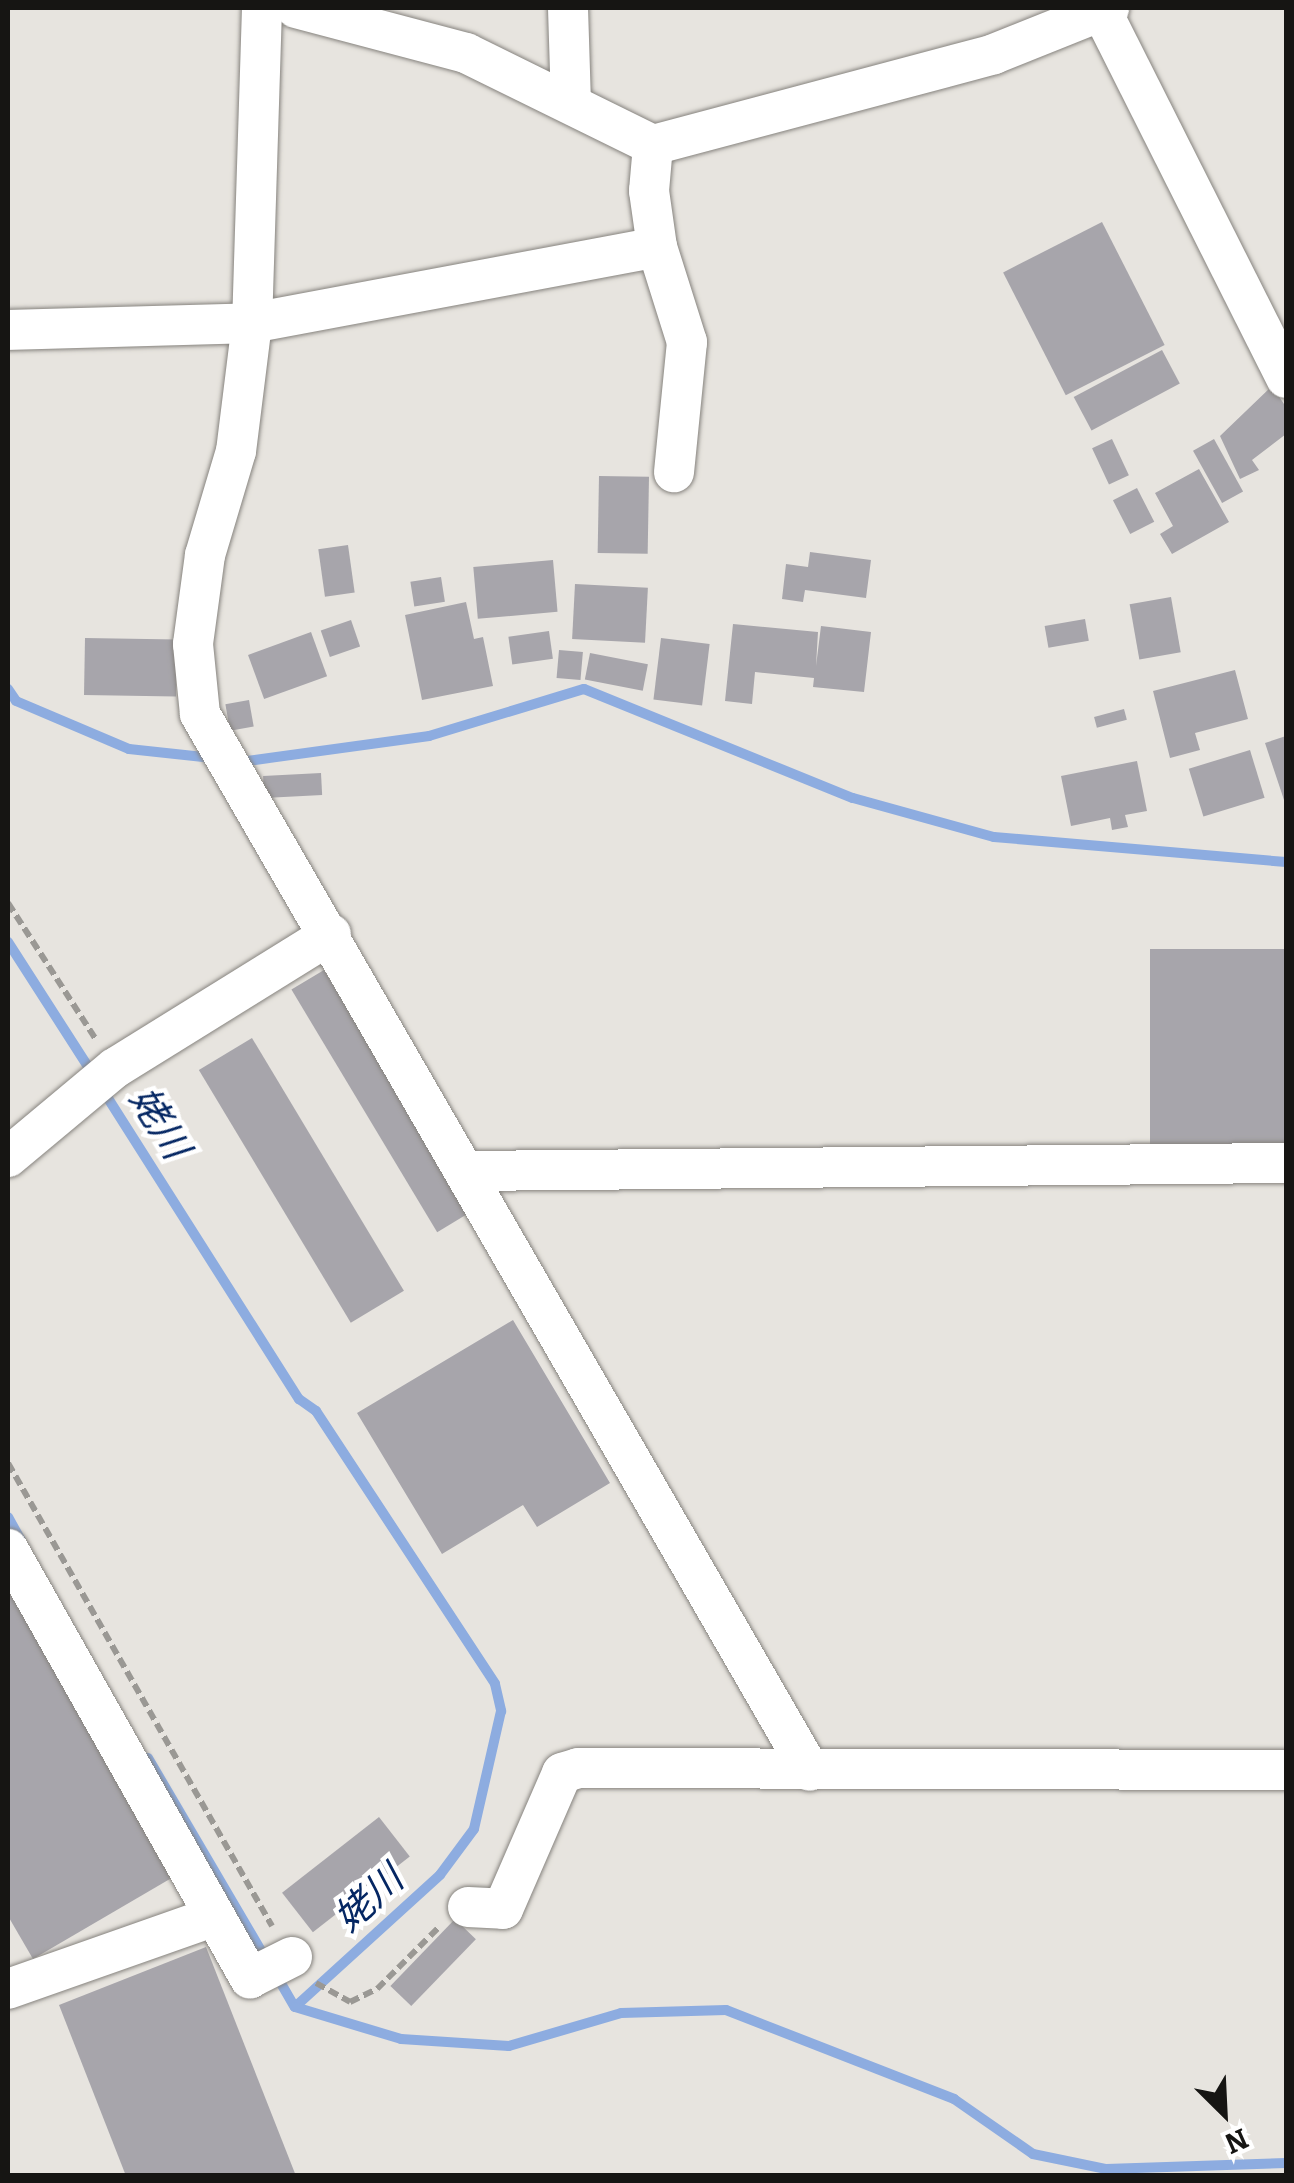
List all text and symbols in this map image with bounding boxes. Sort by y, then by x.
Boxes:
water label: 姥川 [120,1079,198,1167]
water label: 姥川 [326,1857,412,1941]
north arrow [1174,2063,1274,2163]
text: N [1220,2121,1253,2160]

